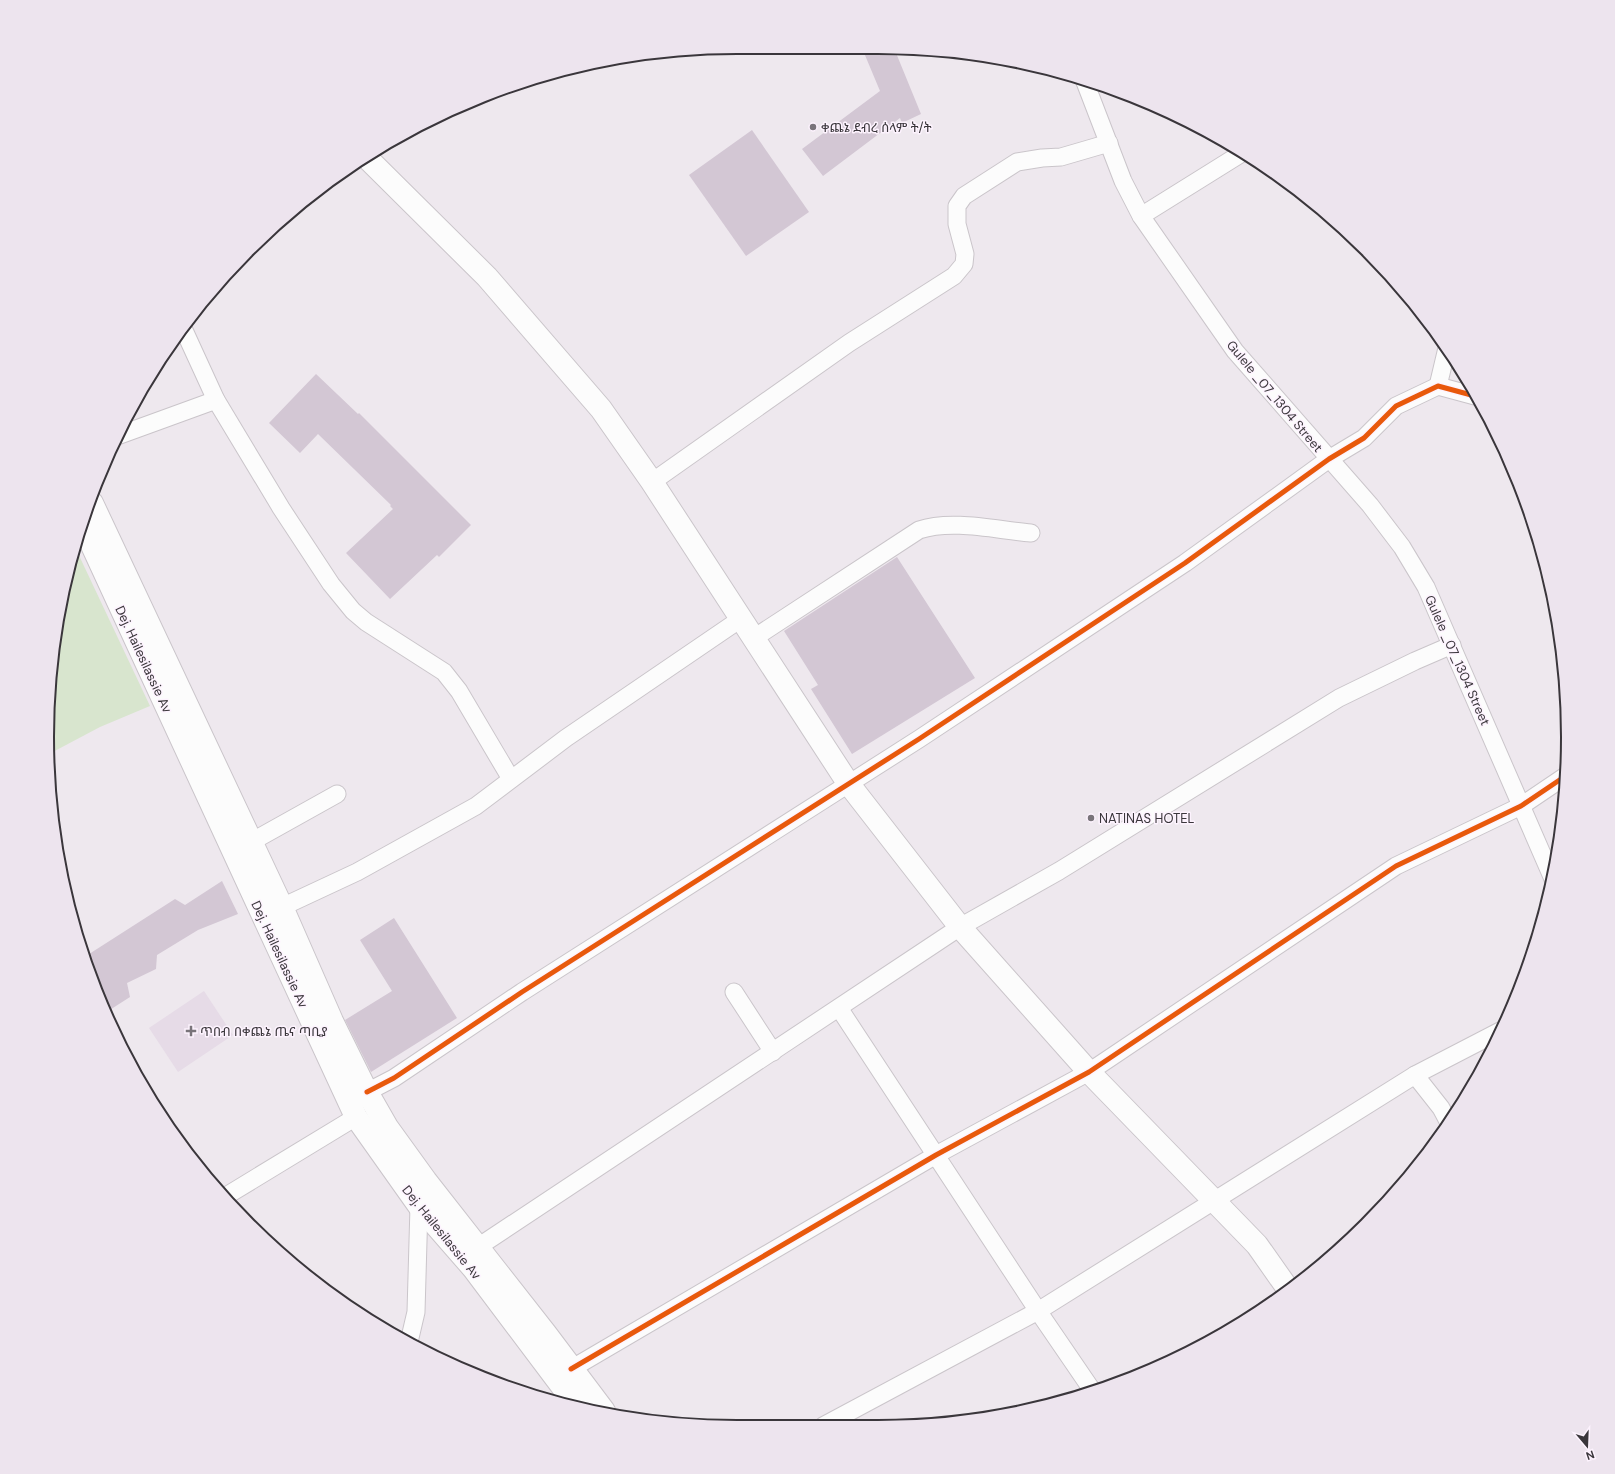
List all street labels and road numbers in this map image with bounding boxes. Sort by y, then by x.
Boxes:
street label: Gulele _07_1304 Street [1223,337,1326,456]
street label: Gulele _07_1304 Street [1421,592,1494,728]
street label: Dej. Hailesilassie Av [111,603,176,716]
street label: Dej. Hailesilassie Av [247,898,312,1011]
street label: Dej. Hailesilassie Av [398,1182,485,1283]

